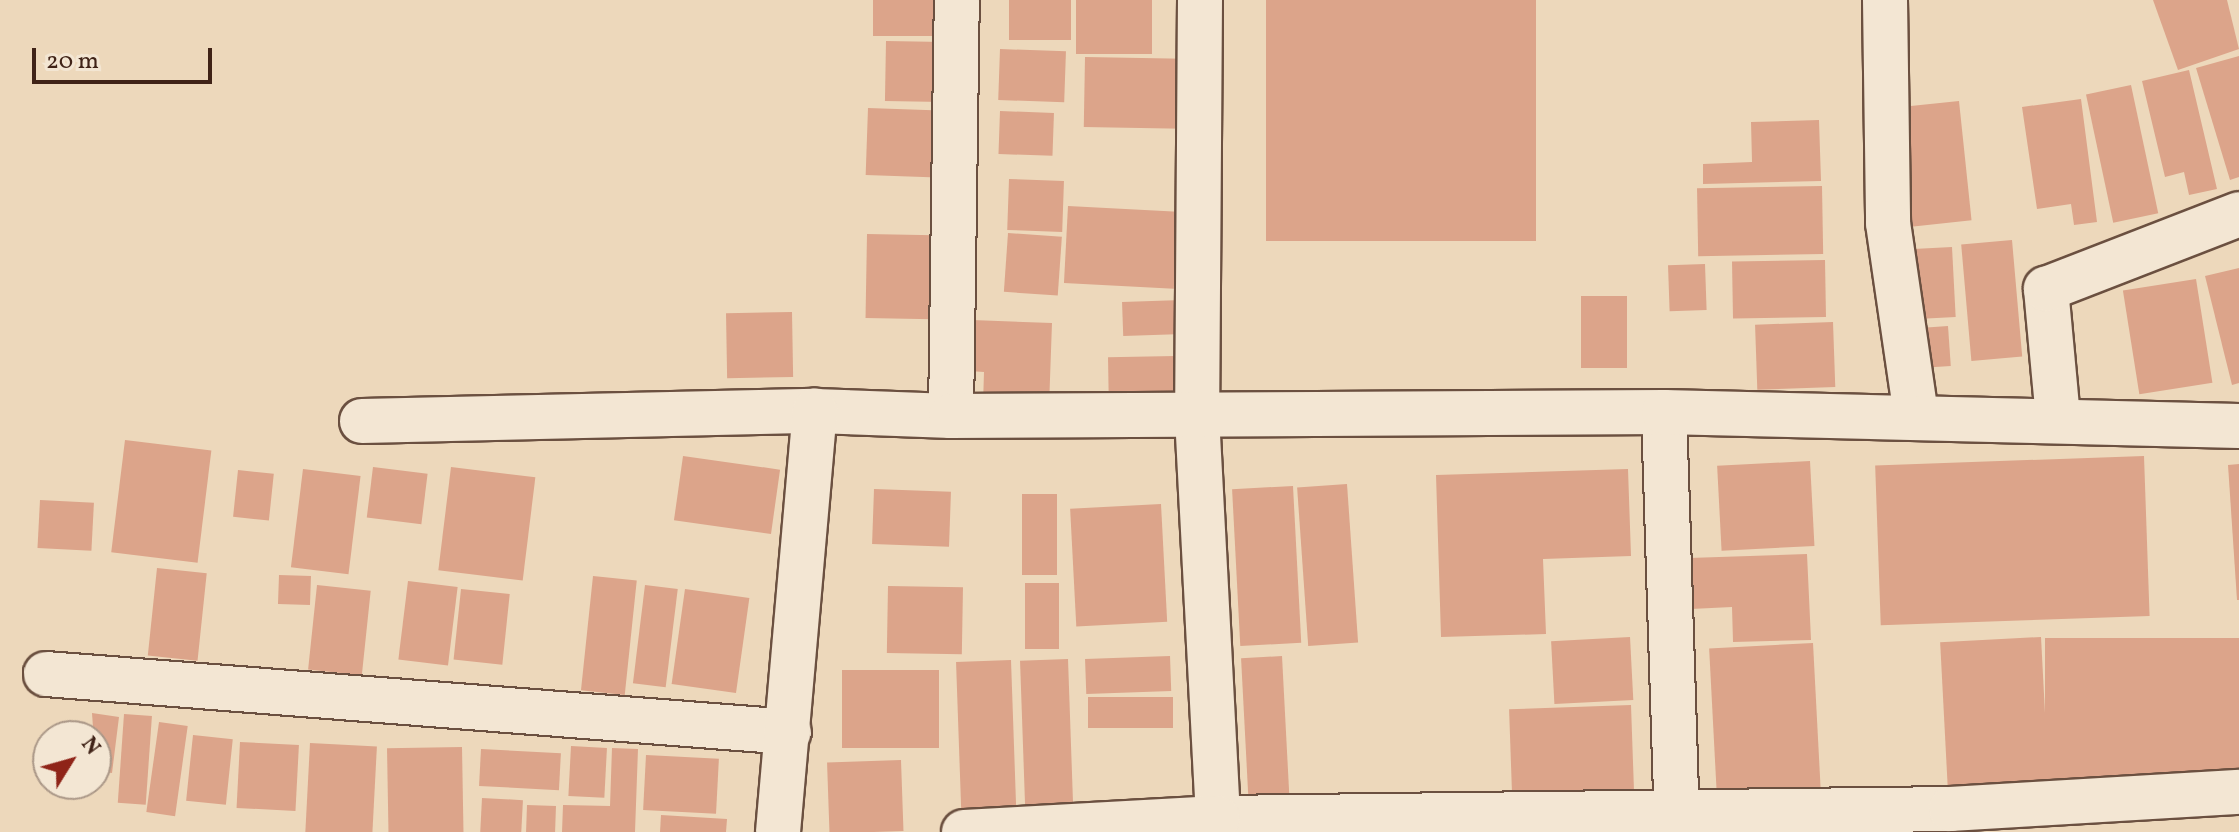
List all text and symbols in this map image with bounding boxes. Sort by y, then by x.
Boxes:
scale bar [36,32,216,82]
text: 20 m [46,45,99,79]
north arrow [32,720,112,800]
text: N [73,731,107,762]

